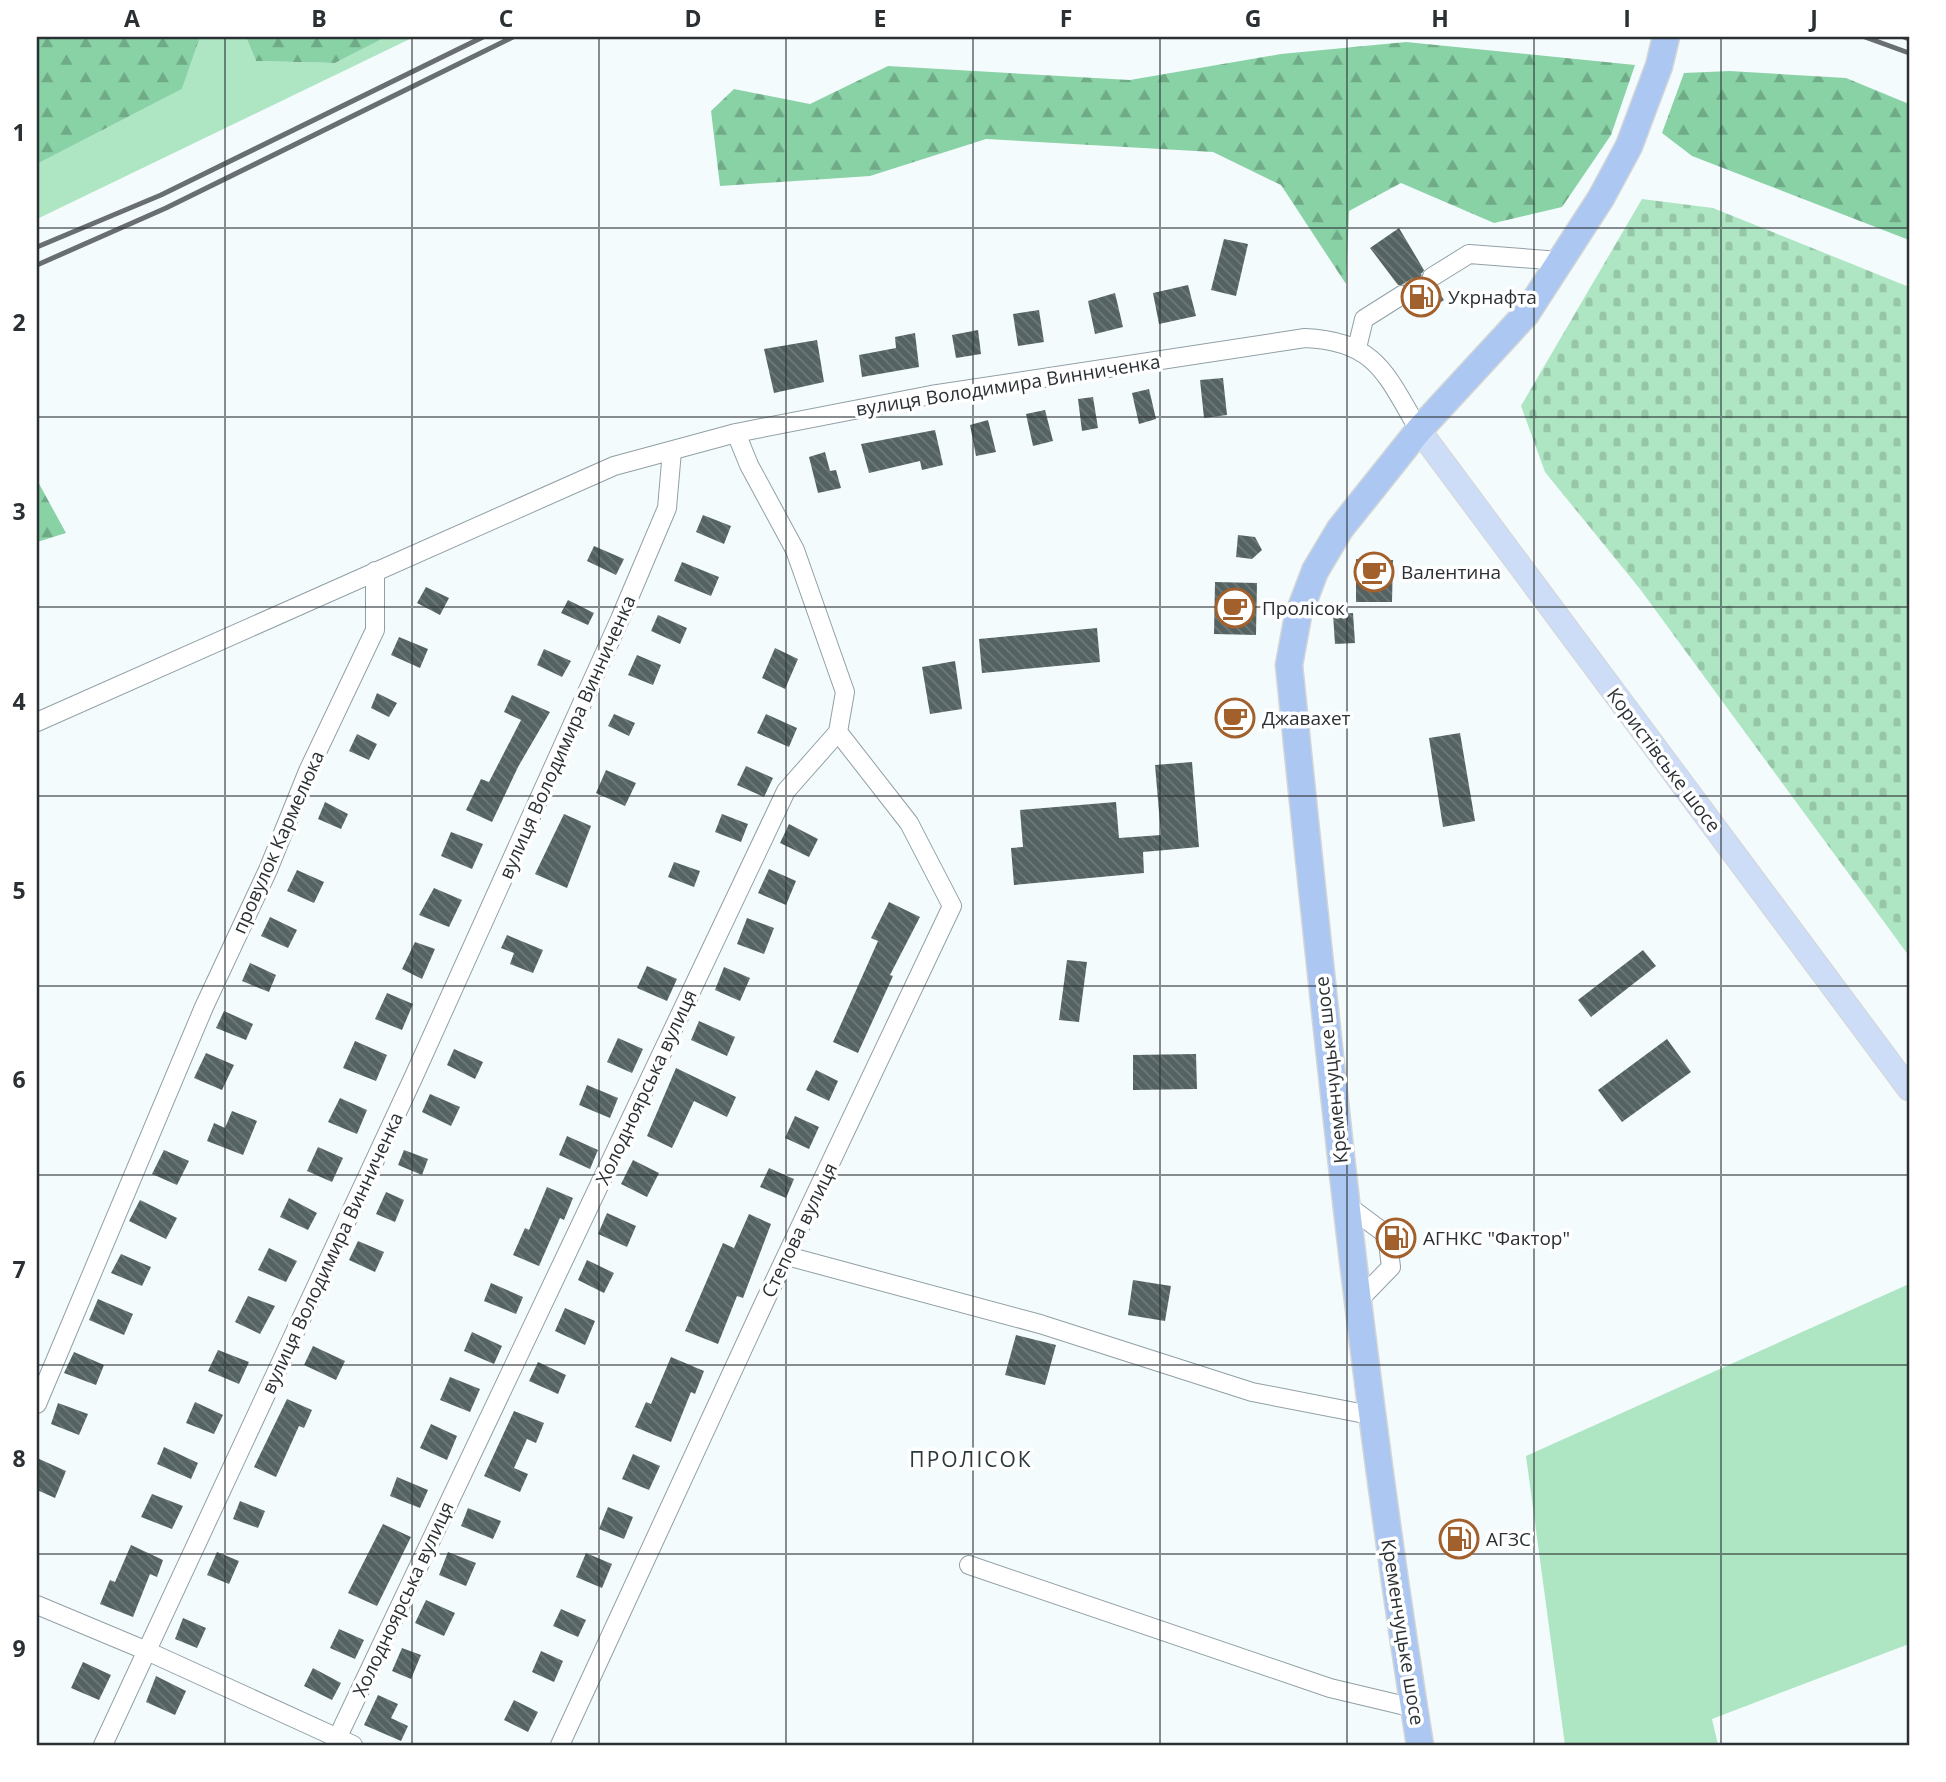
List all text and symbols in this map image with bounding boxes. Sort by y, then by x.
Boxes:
text: A [124,2,140,34]
text: B [311,2,327,34]
text: C [499,2,513,34]
text: D [684,2,702,34]
text: E [874,2,886,34]
text: F [1060,2,1072,34]
text: G [1245,2,1261,34]
text: H [1431,2,1449,34]
text: I [1623,2,1631,34]
text: J [1808,2,1818,34]
text: 1 [12,116,26,148]
fuel station icon: Укрнафта [1400,276,1442,318]
place label: Укрнафта [1448,284,1537,310]
text: 2 [12,306,26,338]
street label: вулиця Володимира Винниченка [854,348,1162,422]
text: 3 [12,495,26,527]
cafe icon: Валентина [1353,551,1395,593]
place label: Валентина [1401,559,1501,585]
cafe icon: Пролісок [1214,587,1256,629]
street label: вулиця Володимира Винниченка [492,591,642,883]
place label: Пролісок [1262,595,1345,621]
street label: Користівське шосе [1601,683,1727,837]
text: 4 [12,685,26,717]
cafe icon: Джавахет [1214,697,1256,739]
place label: Джавахет [1262,705,1351,731]
street label: провулок Кармелюка [226,746,330,938]
text: 5 [12,874,26,906]
street label: Кременчуцьке шосе [1308,975,1354,1165]
street label: Холодноярська вулиця [589,985,703,1189]
text: 6 [12,1063,26,1095]
street label: вулиця Володимира Винниченка [255,1108,409,1398]
street label: Степова вулиця [755,1158,843,1302]
fuel station icon: АГНКС "Фактор" [1375,1217,1417,1259]
place label: АГНКС "Фактор" [1423,1225,1570,1251]
text: 7 [12,1253,26,1285]
text: 8 [12,1442,26,1474]
district label: ПРОЛІСОК [909,1445,1033,1473]
street label: Холодноярська вулиця [346,1497,460,1701]
fuel station icon: АГЗС [1438,1518,1480,1560]
place label: АГЗС [1486,1526,1531,1552]
street label: Кременчуцьке шосе [1375,1537,1431,1727]
text: 9 [12,1632,26,1664]

